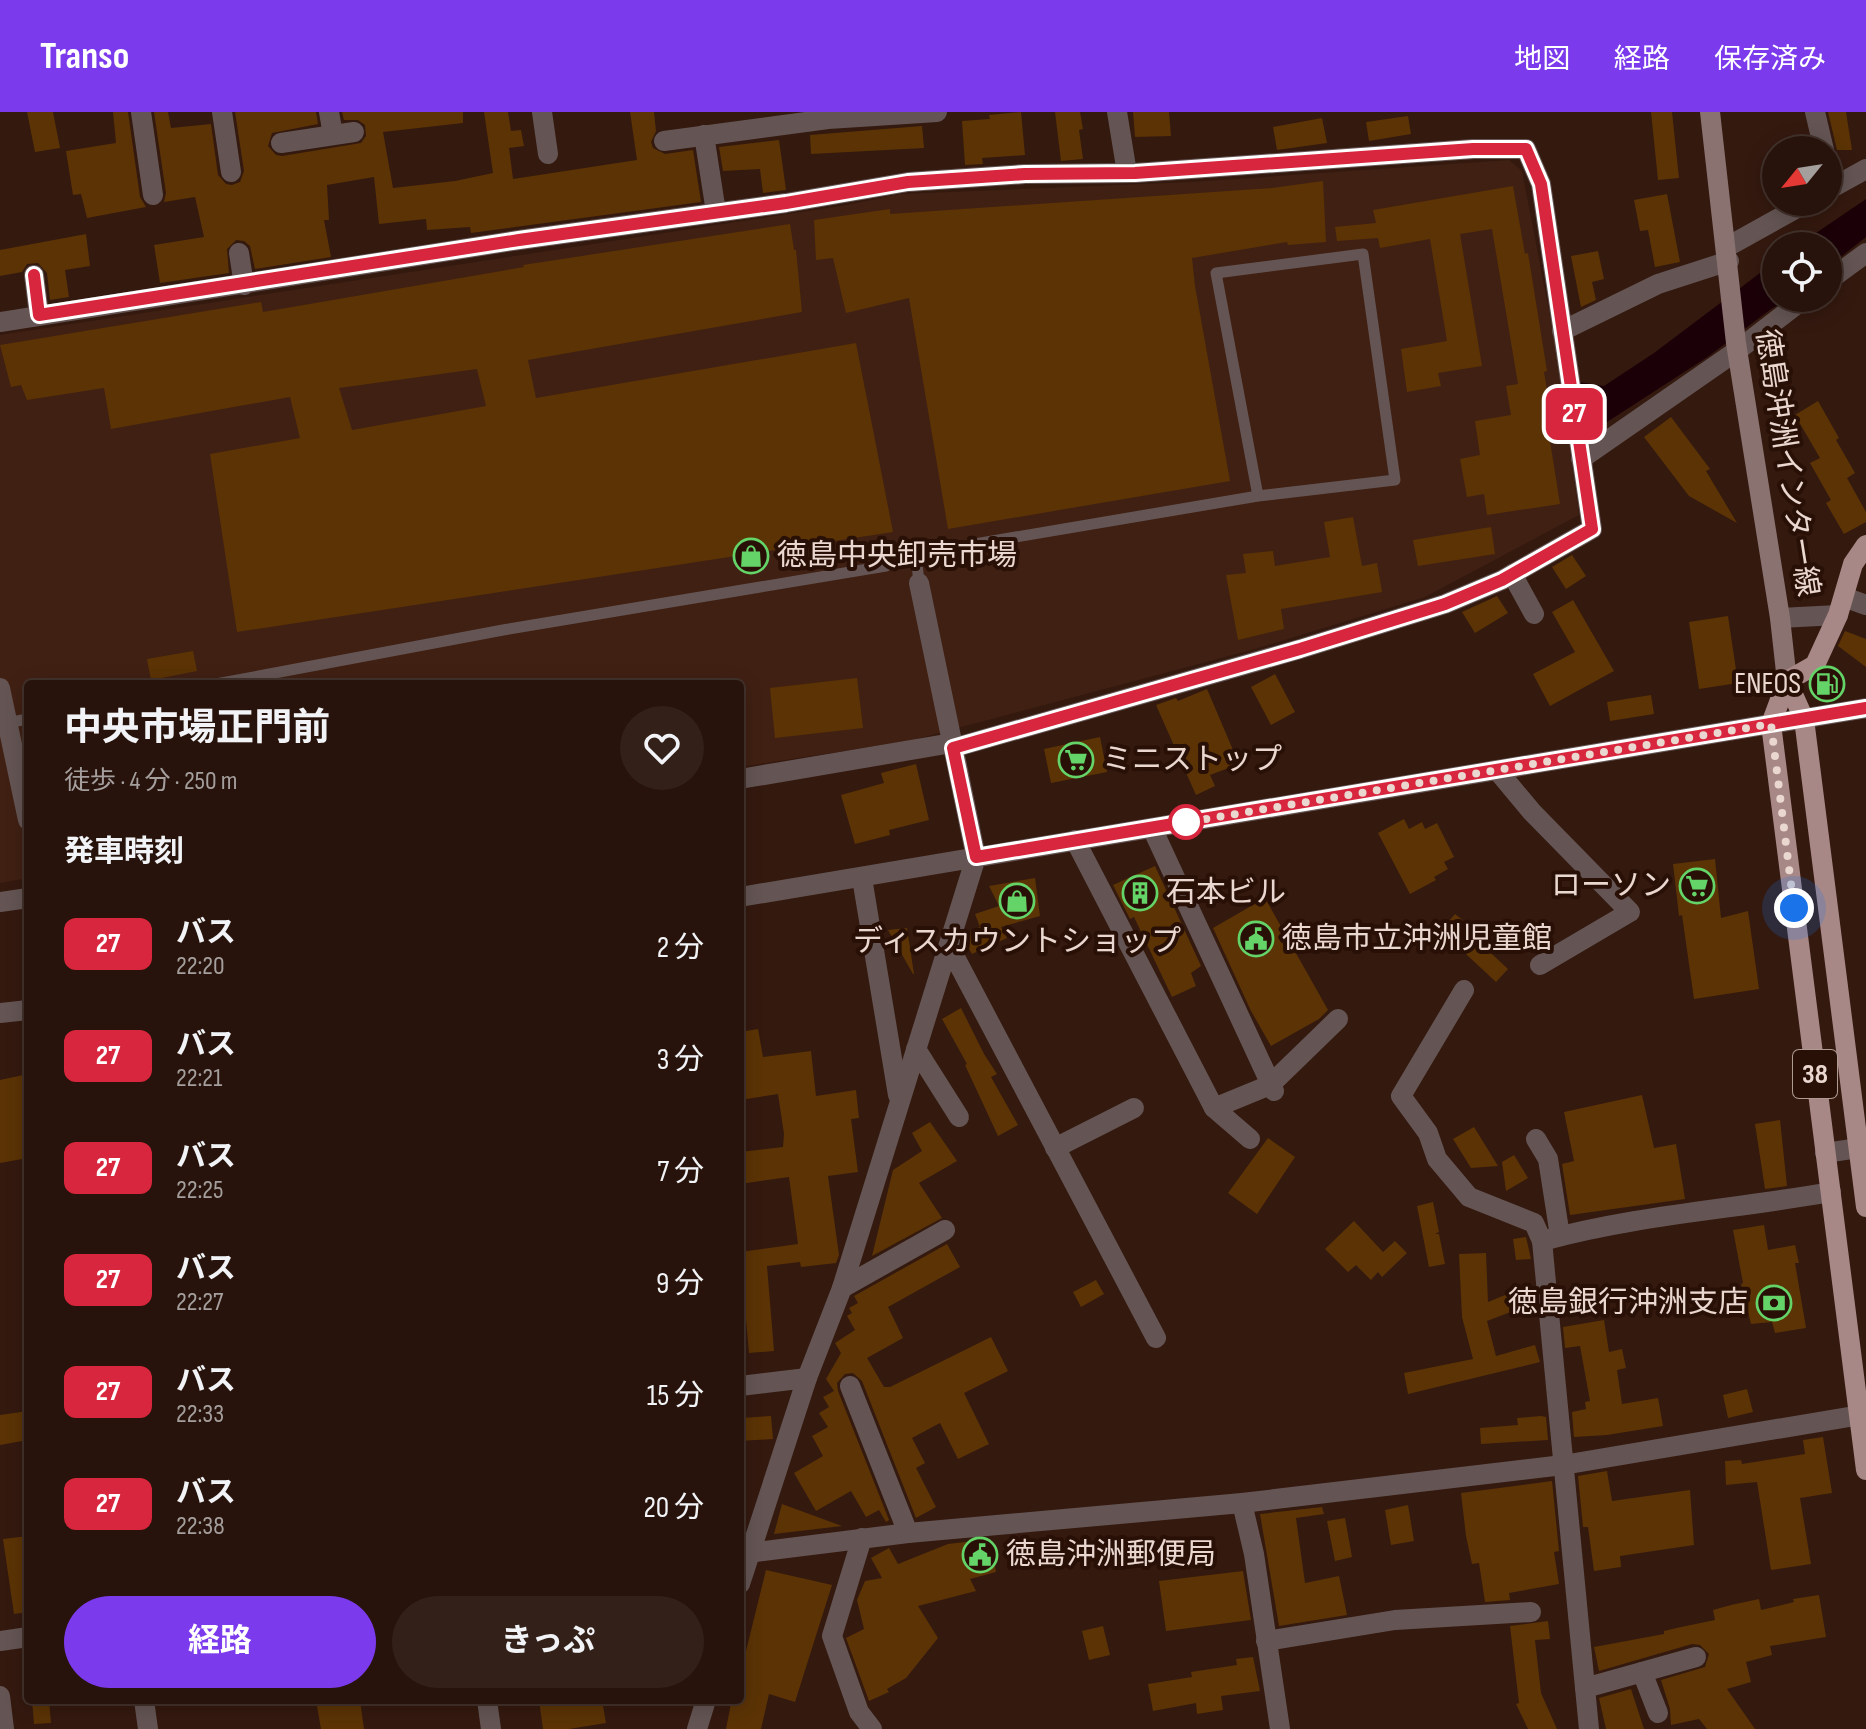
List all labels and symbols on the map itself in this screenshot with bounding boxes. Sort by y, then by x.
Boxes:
north arrow [1762,136,1842,216]
street label: 徳島沖洲インター線 [1748,327,1826,599]
line badge: 27 [1538,388,1610,440]
shop icon: 徳島中央卸売市場 [732,537,770,575]
place label: 徳島中央卸売市場 [777,538,1017,574]
fuel station icon: ENEOS [1808,665,1846,703]
place label: ENEOS [1734,666,1801,702]
supermarket icon: ミニストップ [1057,741,1095,779]
place label: ミニストップ [1102,742,1282,778]
unlabelled marker [1169,805,1203,839]
supermarket icon: ローソン [1678,867,1716,905]
place label: ローソン [1551,868,1671,904]
building icon: 石本ビル [1121,874,1159,912]
place label: 石本ビル [1166,875,1286,911]
shop icon: ディスカウントショップ [998,882,1036,920]
your location [1774,888,1814,928]
public building icon: 徳島市立沖洲児童館 [1237,920,1275,958]
place label: 徳島市立沖洲児童館 [1282,921,1552,957]
place label: ディスカウントショップ [853,924,1181,960]
road number: 38 [1793,1050,1837,1098]
bank icon: 徳島銀行沖洲支店 [1755,1284,1793,1322]
place label: 徳島銀行沖洲支店 [1508,1285,1748,1321]
public building icon: 徳島沖洲郵便局 [961,1536,999,1574]
place label: 徳島沖洲郵便局 [1006,1537,1216,1573]

